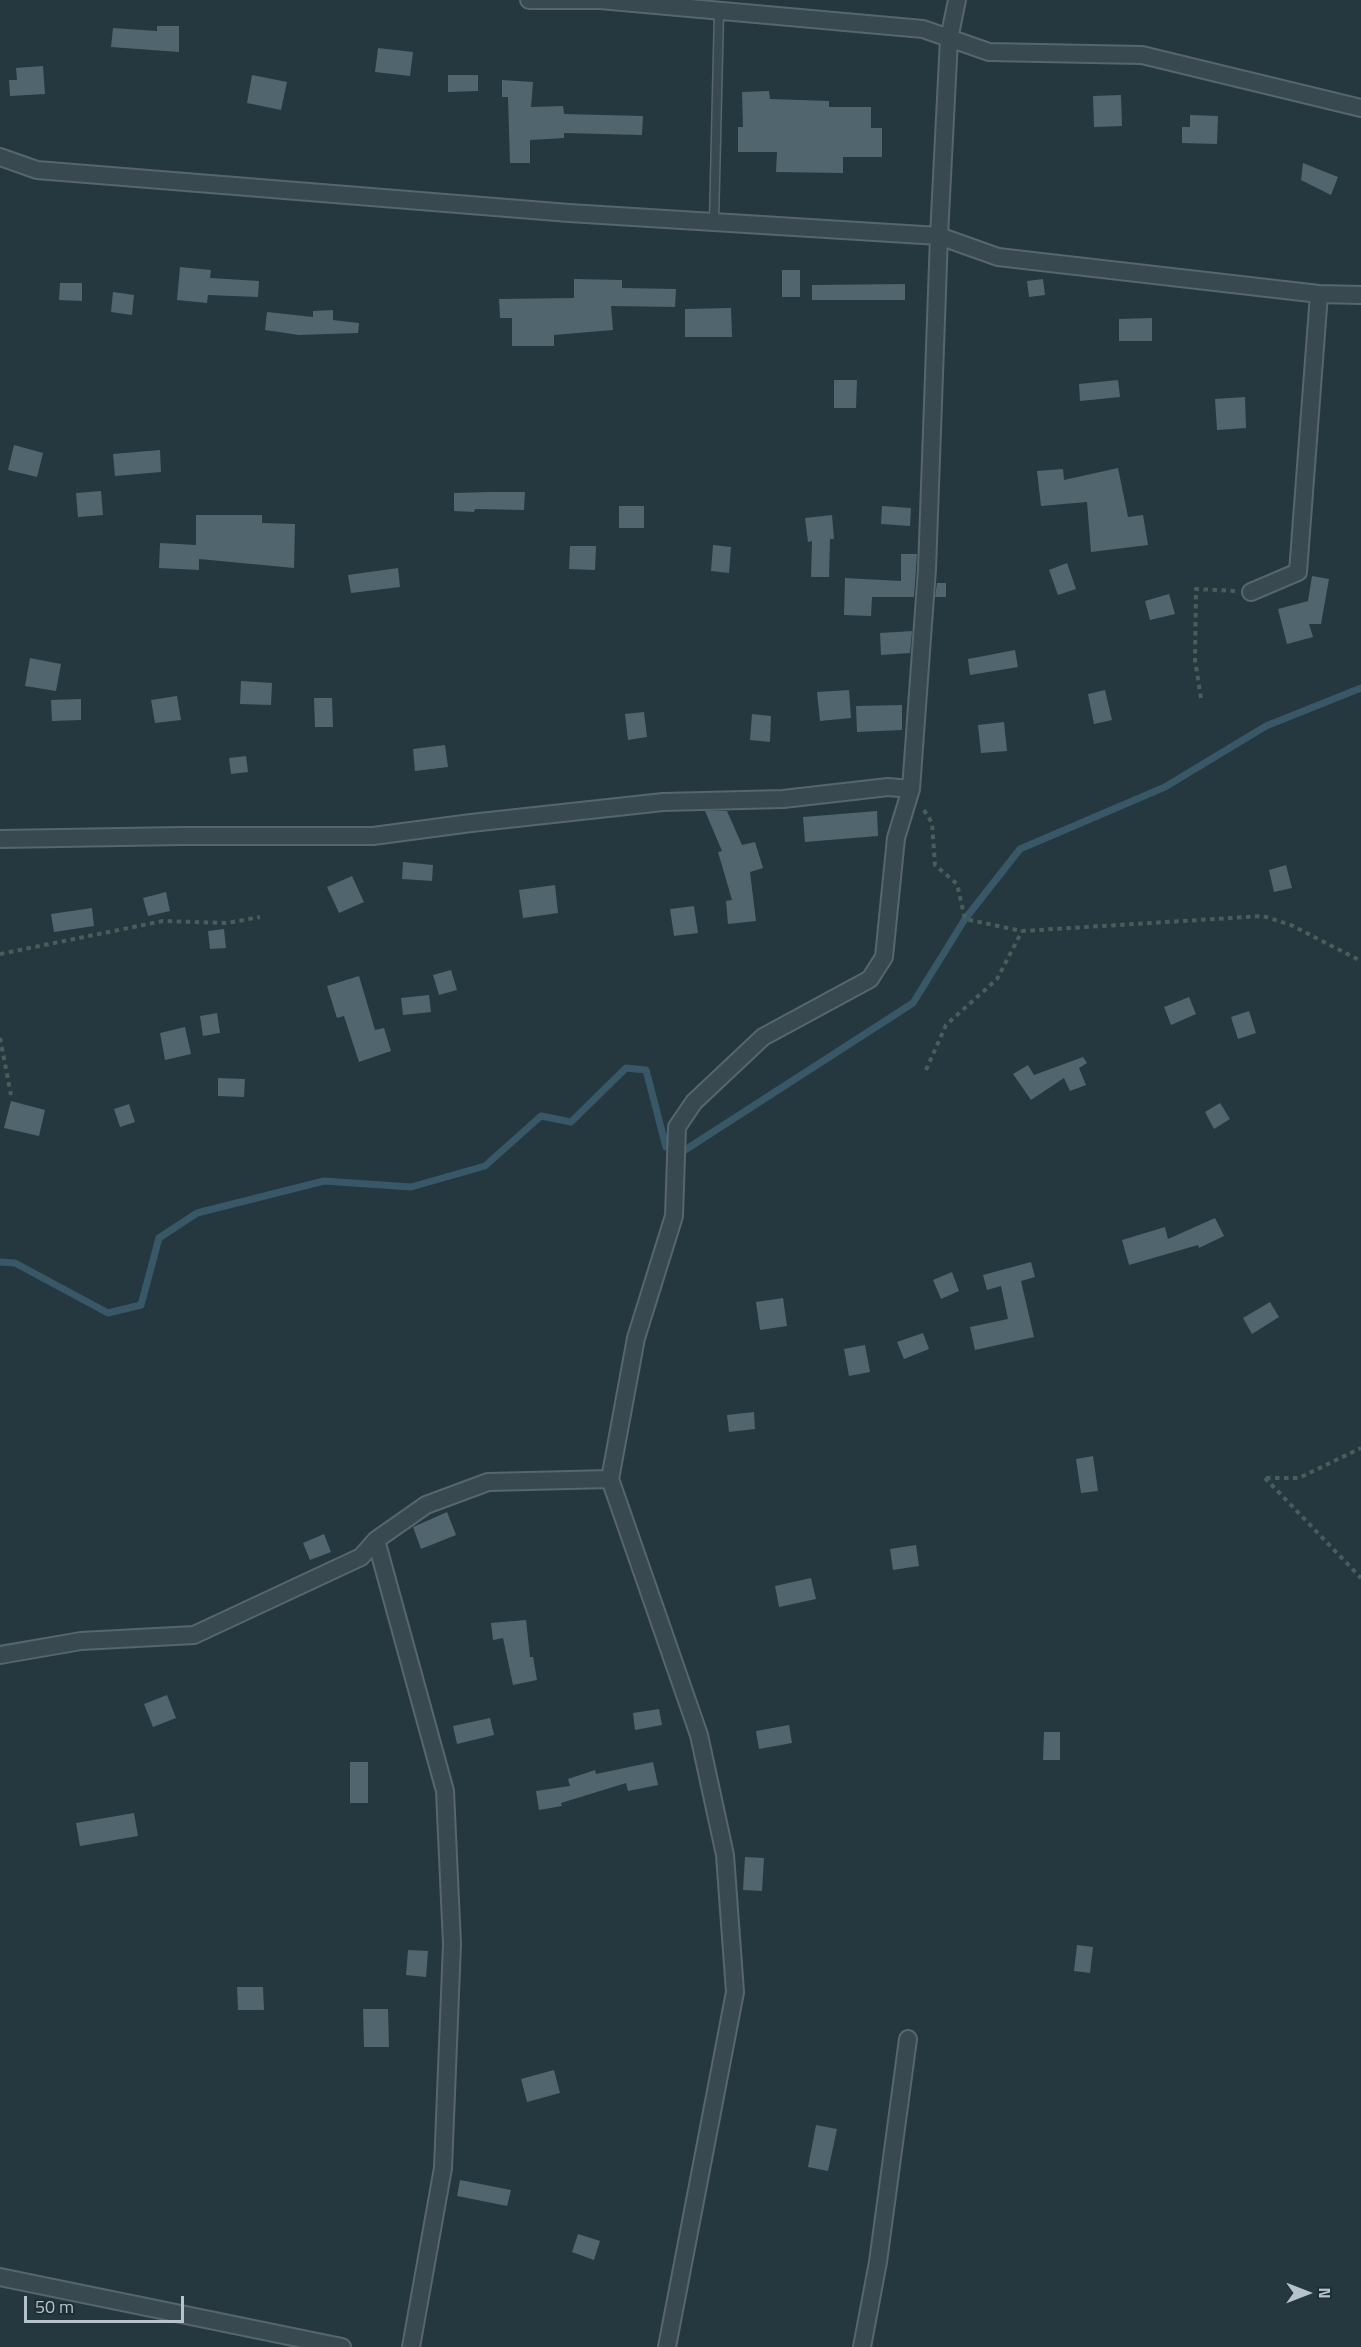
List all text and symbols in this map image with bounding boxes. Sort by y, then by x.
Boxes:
north arrow [1277,2263,1337,2323]
scale bar [27,2284,188,2322]
text: N [1313,2287,1337,2299]
text: 50 m [35,2293,74,2320]

